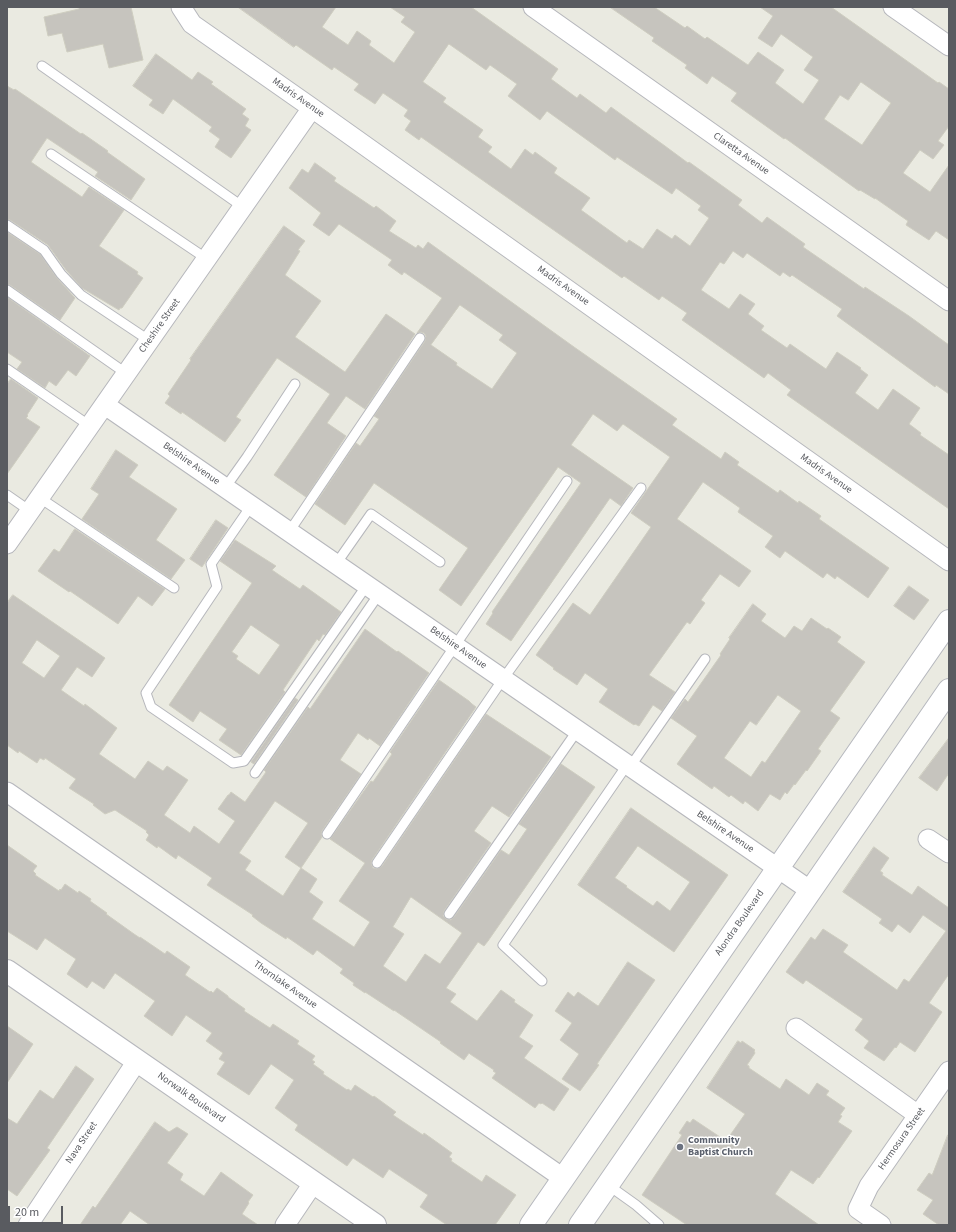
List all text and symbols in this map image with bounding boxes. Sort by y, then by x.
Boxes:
street label: Madris Avenue [270,76,326,120]
street label: Claretta Avenue [711,130,771,178]
street label: Madris Avenue [535,264,591,308]
street label: Cheshire Street [137,297,183,355]
street label: Belshire Avenue [160,440,222,488]
street label: Madris Avenue [798,452,854,496]
street label: Belshire Avenue [427,624,489,672]
street label: Belshire Avenue [694,808,756,856]
street label: Alondra Boulevard [713,888,767,958]
street label: Thornlake Avenue [251,958,319,1012]
street label: Norwalk Boulevard [155,1070,227,1126]
street label: Hermosura Street [876,1105,928,1173]
street label: Nava Street [64,1120,100,1166]
place label: Community Baptist Church [688,1135,753,1158]
marker: Community Baptist Church [675,1142,685,1152]
scale bar [10,1198,65,1224]
text: 20 m [15,1204,39,1221]

